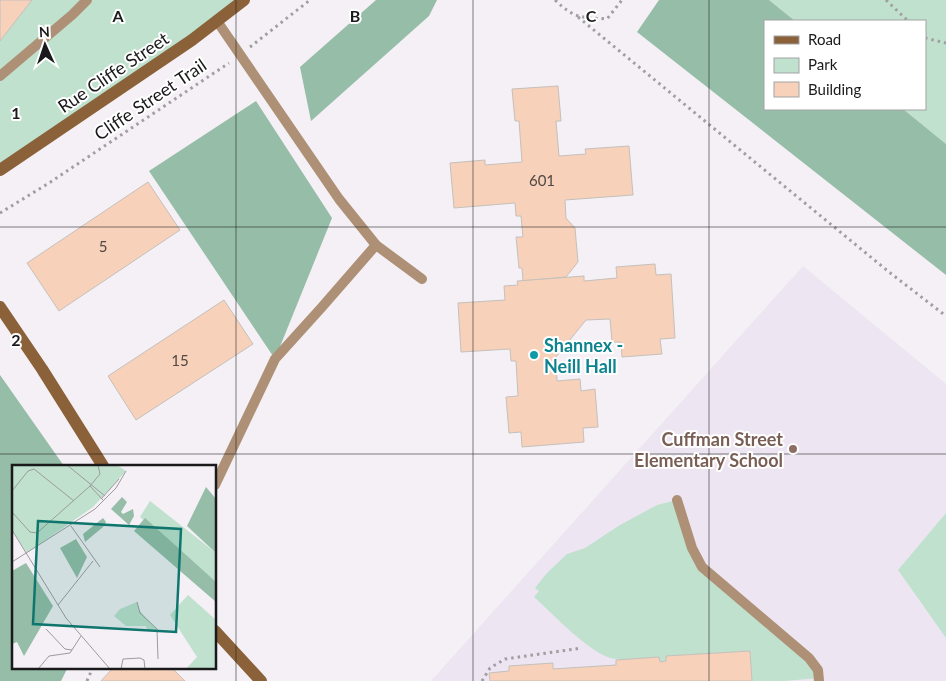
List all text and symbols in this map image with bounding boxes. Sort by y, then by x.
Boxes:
text: A [111,6,124,25]
text: B [350,6,360,25]
text: C [586,6,597,25]
north arrow [20,20,70,70]
legend [764,20,926,110]
text: N [38,23,50,40]
street label: Rue Cliffe Street [53,27,173,117]
text: Road [808,30,841,48]
street label: Cliffe Street Trail [90,53,210,145]
text: Park [808,55,838,73]
text: Building [808,80,861,98]
text: 1 [11,103,21,122]
house number: 601 [529,171,555,189]
house number: 5 [99,237,107,255]
text: 2 [11,330,21,349]
place label: Shannex - Neill Hall [544,334,623,377]
marker: Shannex - Neill Hall [528,349,540,361]
house number: 15 [171,351,189,369]
place label: Cuffman Street Elementary School [634,428,783,471]
marker: Cuffman Street Elementary School [787,443,799,455]
inset map [12,465,216,668]

